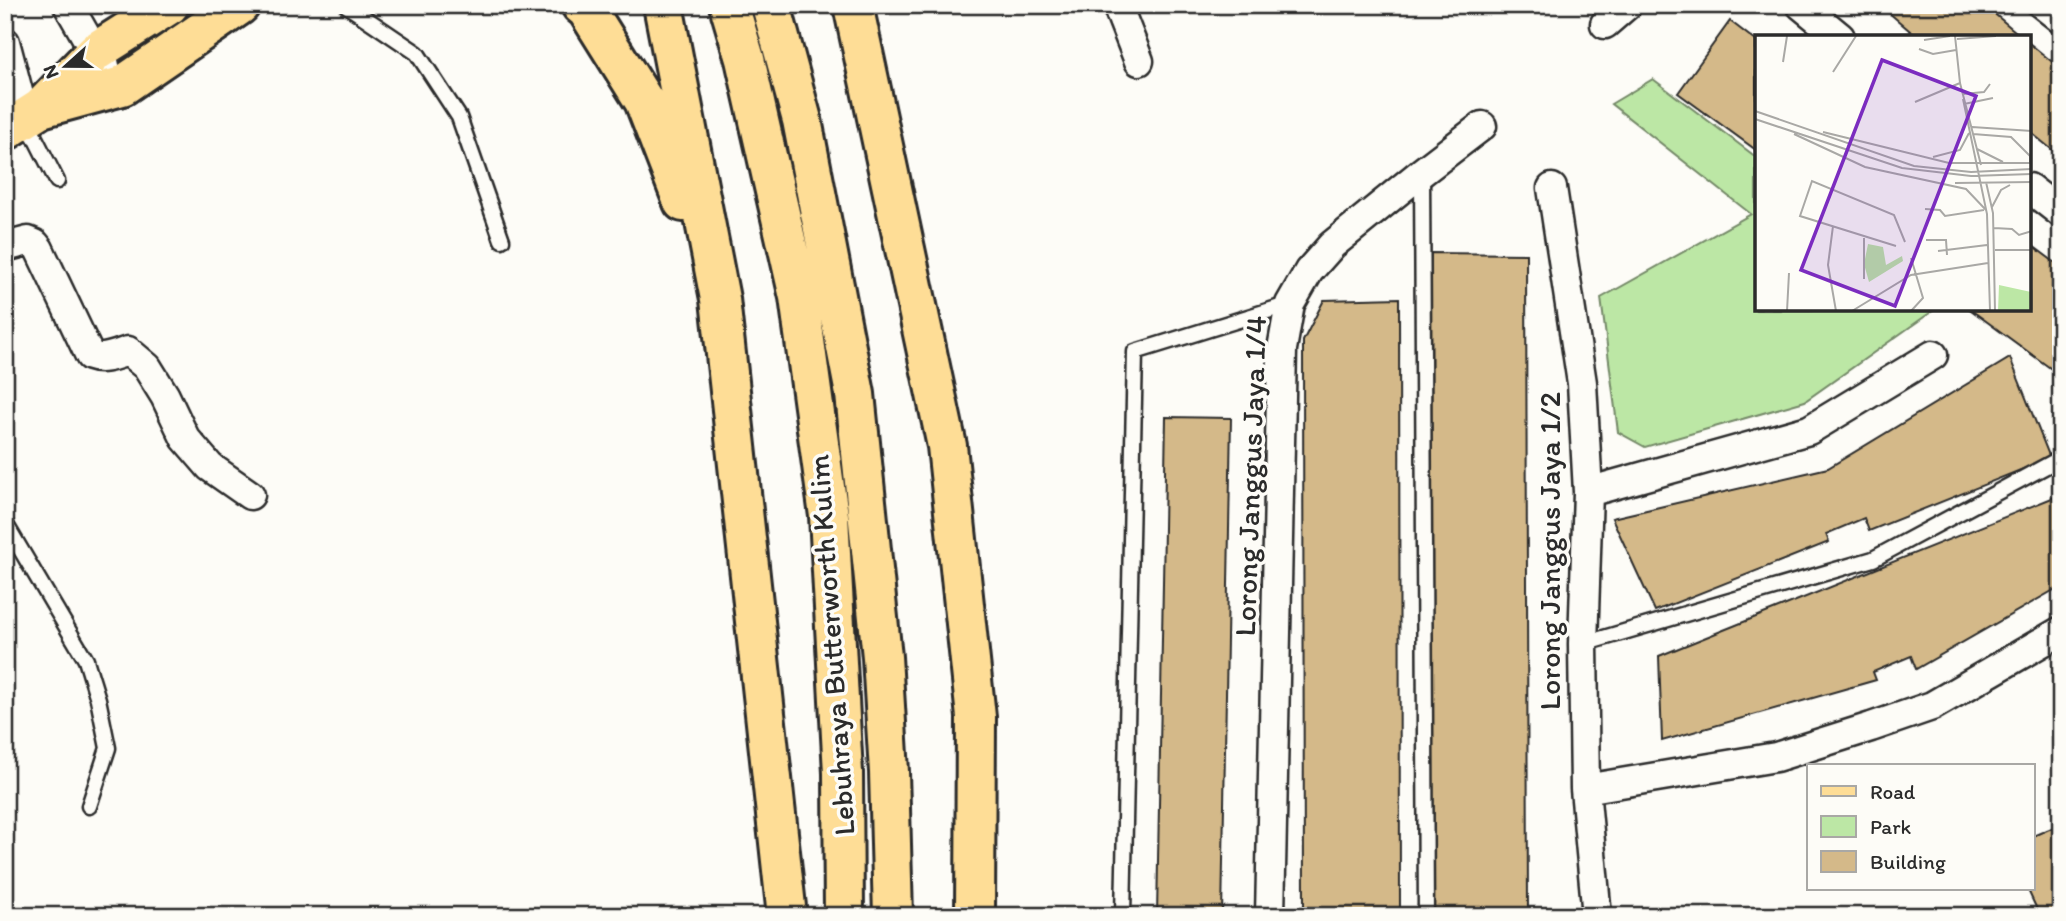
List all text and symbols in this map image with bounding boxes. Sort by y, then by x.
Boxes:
north arrow [32,32,102,102]
inset map [1755,35,2031,312]
text: N [38,62,64,82]
street label: Lorong Janggus Jaya 1/4 [1226,315,1274,637]
street label: Lorong Janggus Jaya 1/2 [1531,392,1568,710]
street label: Lebuhraya Butterworth Kulim [799,453,863,837]
legend [1807,764,2035,890]
text: Road [1870,779,1916,804]
text: Park [1870,814,1912,839]
text: Building [1870,849,1946,874]

